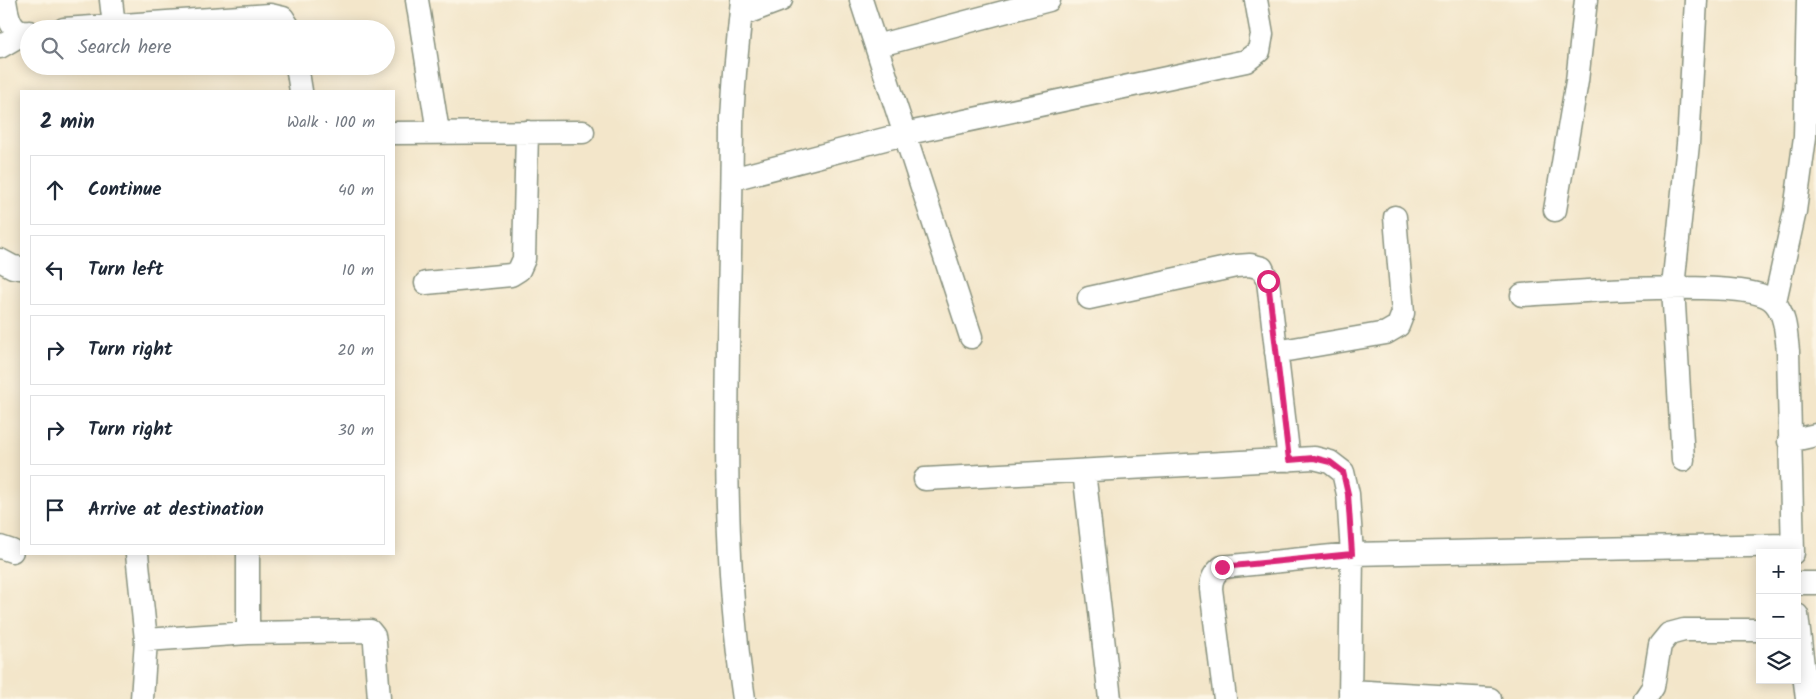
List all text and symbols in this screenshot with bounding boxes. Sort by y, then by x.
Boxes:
search box [20,20,395,75]
text: Search here [78,33,172,63]
icon: search [38,34,66,62]
text: 2 min [40,106,95,139]
text: Walk · 100 m [287,110,375,135]
text: Continue [88,175,161,205]
icon: ahead [41,176,69,204]
text: 40 m [338,178,374,203]
text: Turn left [88,255,163,285]
icon: left [41,256,69,284]
text: 10 m [342,258,374,283]
route start [1257,270,1280,293]
text: Turn right [88,335,173,365]
icon: right [41,336,69,364]
text: 20 m [338,338,374,363]
text: Turn right [88,415,173,445]
icon: right [41,416,69,444]
text: 30 m [338,418,374,443]
text: Arrive at destination [88,495,264,525]
icon: arrive [41,496,69,524]
map controls [1756,549,1801,684]
button: + [1756,549,1801,594]
route end [1211,556,1234,579]
button: − [1756,594,1801,639]
button: layers [1756,639,1801,684]

